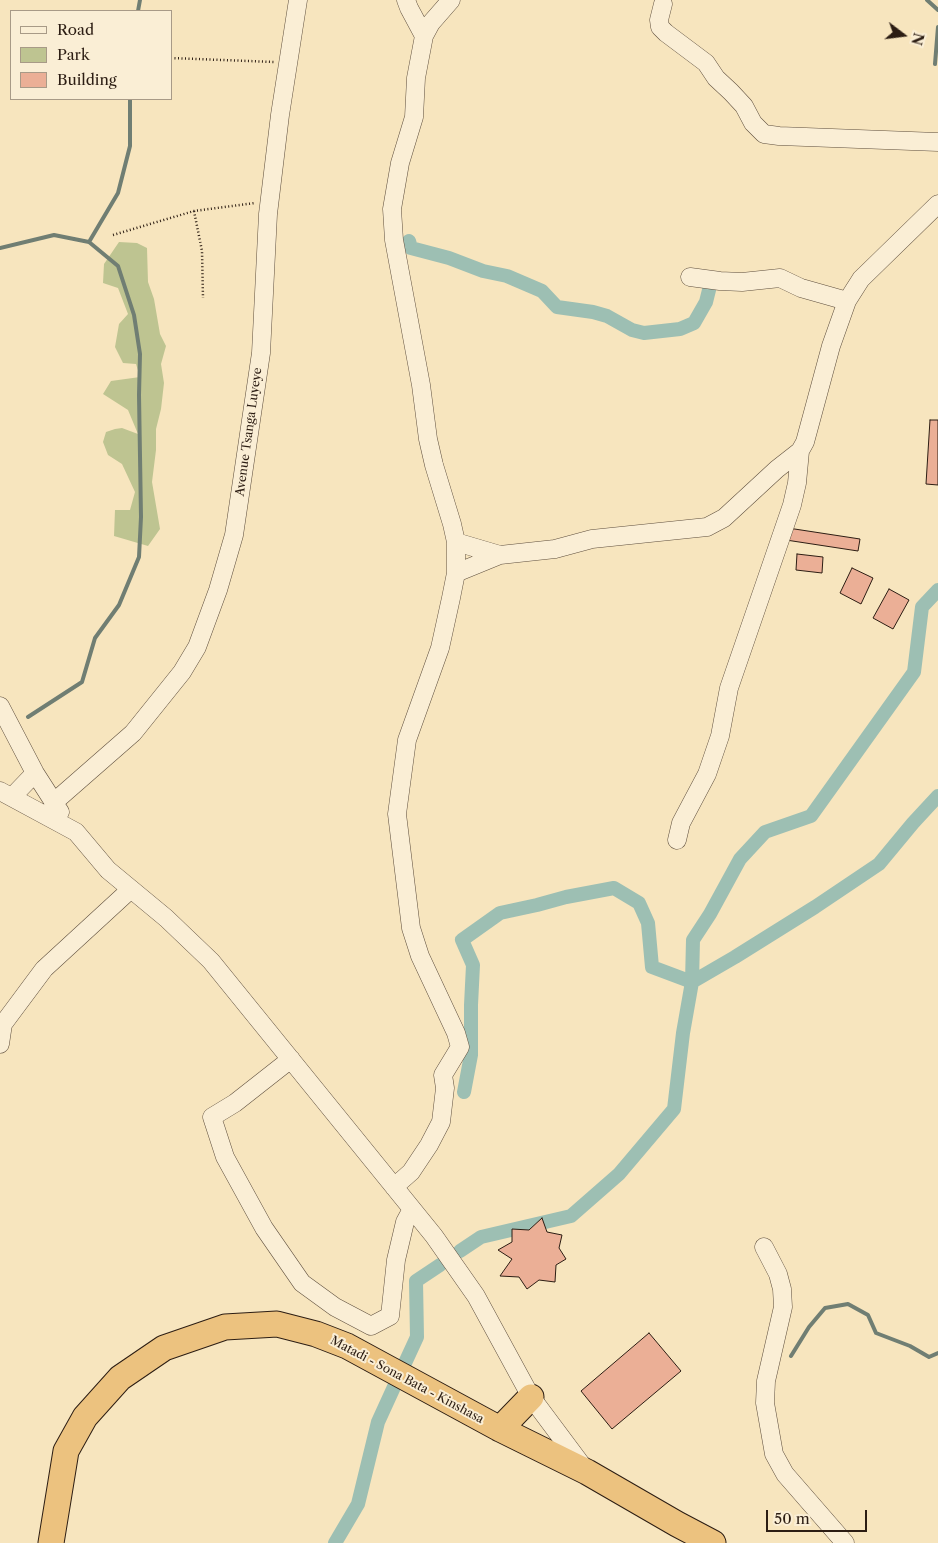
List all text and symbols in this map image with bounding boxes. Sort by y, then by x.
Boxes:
legend [10,10,172,100]
north arrow [878,10,928,60]
text: Road [57,20,94,39]
text: N [907,31,928,47]
text: Park [57,45,90,64]
text: Building [57,70,117,89]
street label: Avenue Tsanga Luyeye [233,367,265,497]
street label: Matadi - Sona Bata - Kinshasa [328,1333,486,1427]
scale bar [768,1500,869,1532]
text: 50 m [774,1509,810,1528]

